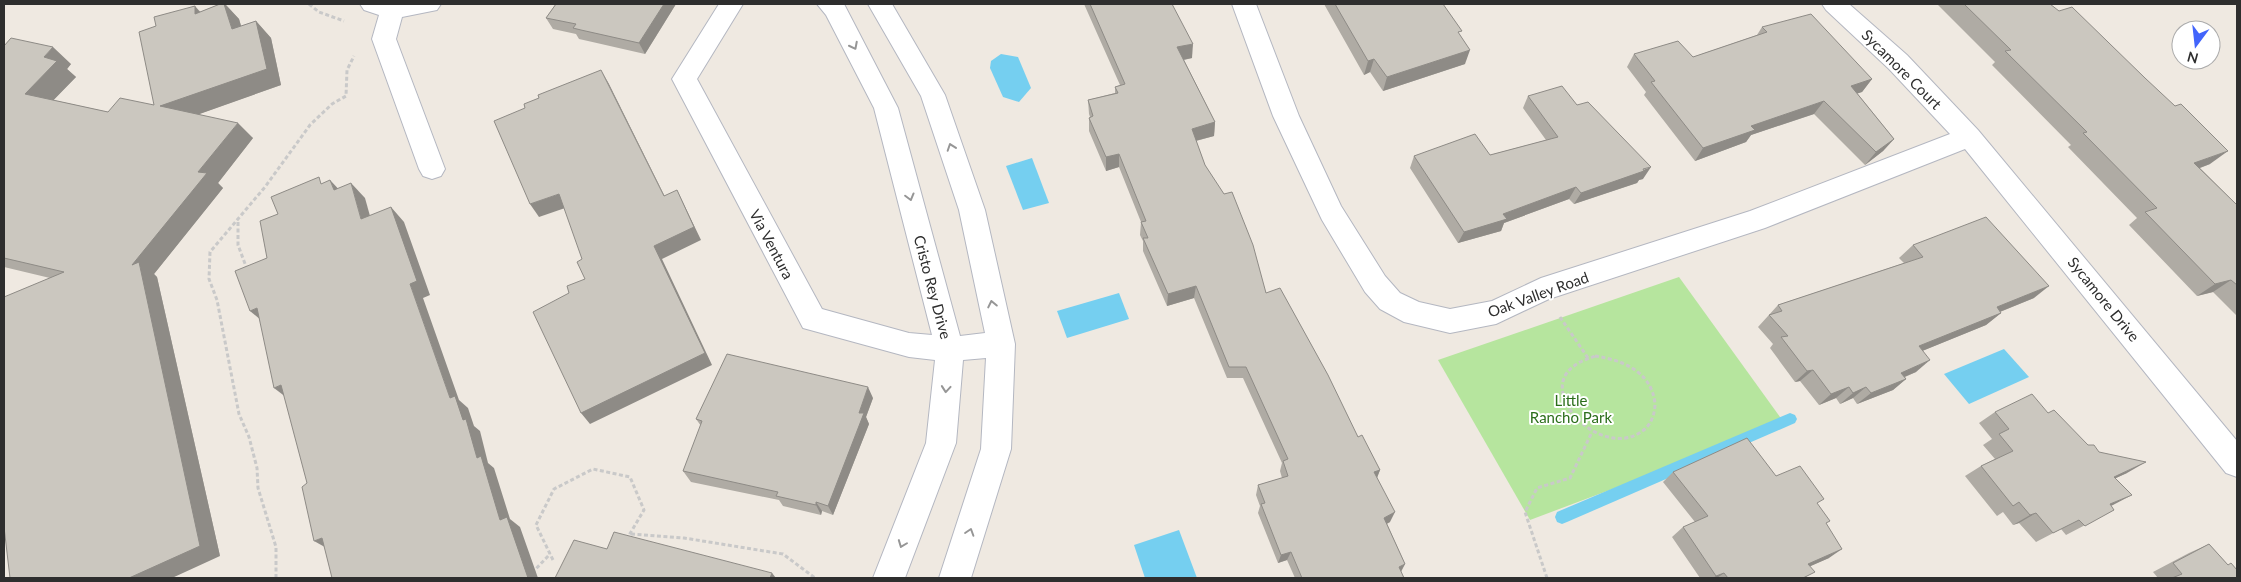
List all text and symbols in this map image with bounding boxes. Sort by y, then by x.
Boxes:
north arrow [2171,20,2221,70]
street label: Sycamore Court [1858,25,1946,113]
one-way arrow [848,40,858,49]
text: N [2185,48,2200,68]
one-way arrow [947,144,957,152]
one-way arrow [904,193,914,201]
street label: Via Ventura [746,206,798,282]
street label: Cristo Rey Drive [910,233,956,341]
street label: Sycamore Drive [2064,253,2144,345]
street label: Oak Valley Road [1485,267,1591,321]
one-way arrow [987,300,998,309]
one-way arrow [941,386,952,394]
park label: Little Rancho Park [1530,391,1613,426]
one-way arrow [965,528,975,536]
one-way arrow [898,539,908,548]

